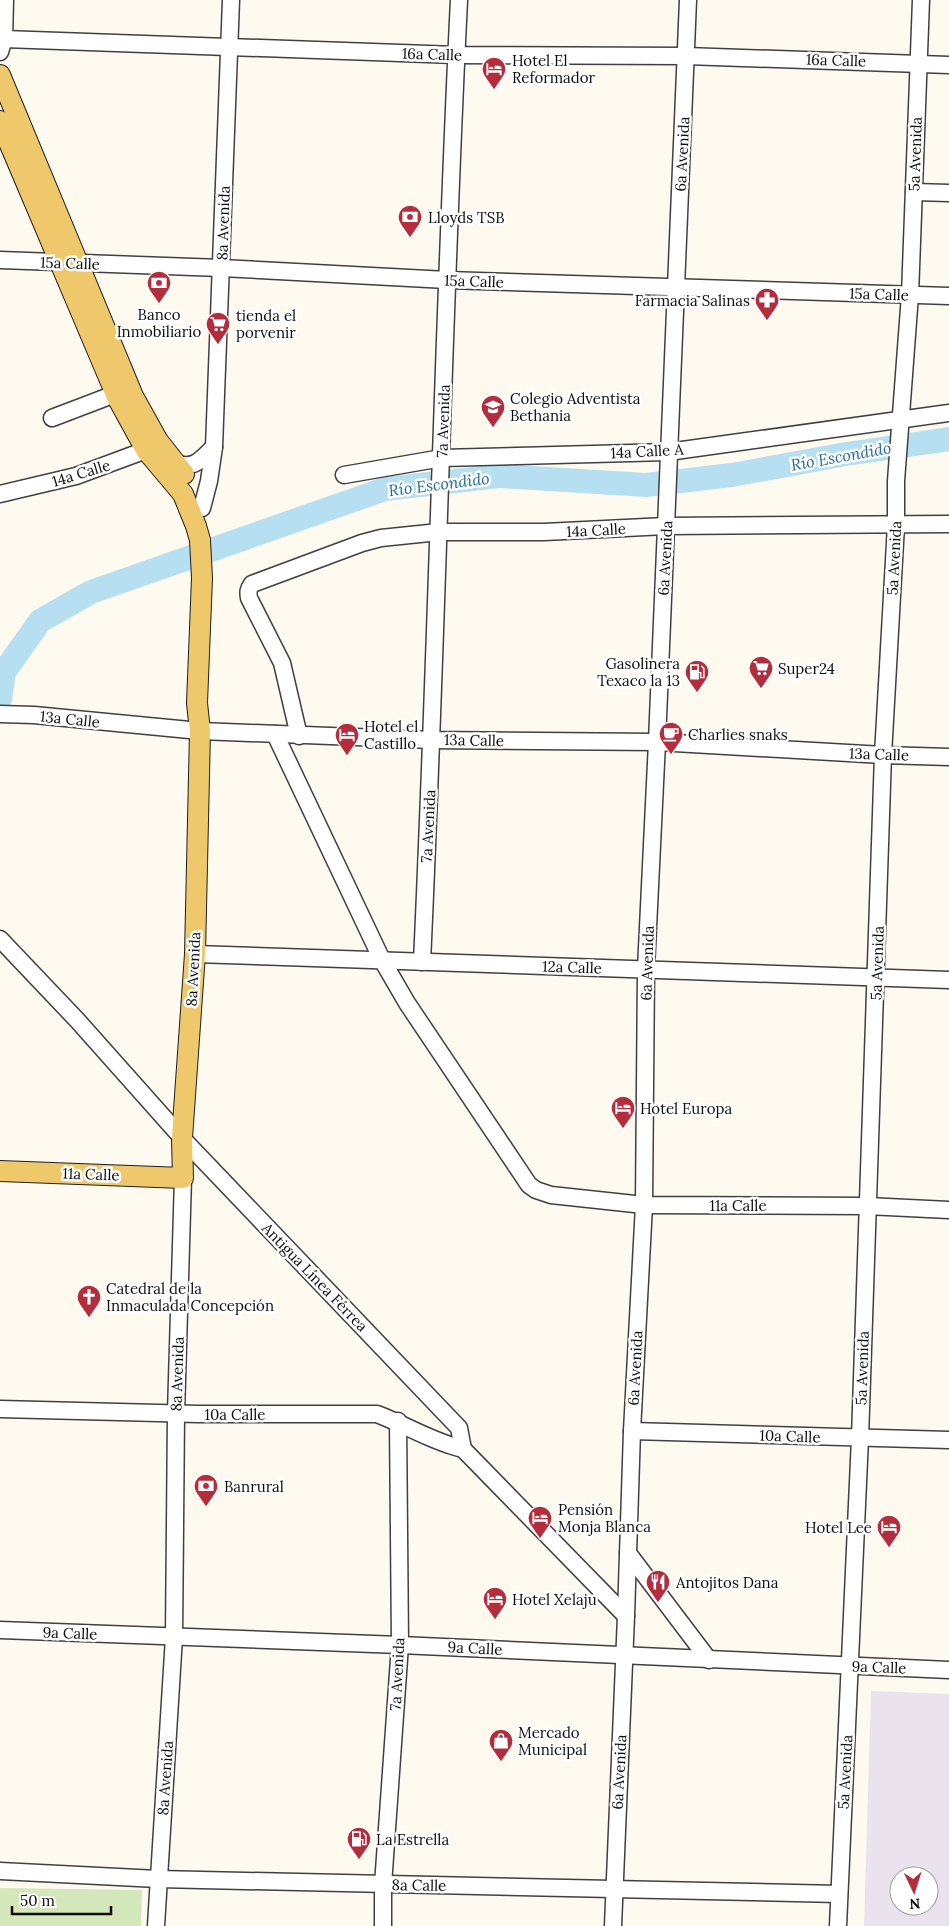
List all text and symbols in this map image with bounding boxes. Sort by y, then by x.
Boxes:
street label: 16a Calle [402,43,462,65]
street label: 16a Calle [806,49,866,71]
place label: Hotel El Reformador [512,51,596,87]
hotel icon: Hotel El Reformador [481,56,507,90]
street label: 6a Avenida [671,116,693,192]
street label: 5a Avenida [904,116,926,192]
street label: 8a Avenida [212,185,234,261]
bank icon: Lloyds TSB [397,204,423,238]
place label: Lloyds TSB [428,208,504,227]
street label: 15a Calle [40,252,100,274]
bank icon: Banco Inmobiliario [146,270,172,304]
street label: 15a Calle [444,270,504,292]
street label: 15a Calle [849,283,909,305]
pharmacy icon: Farmacia Salinas [754,287,780,321]
place label: Farmacia Salinas [635,291,750,310]
place label: Banco Inmobiliario [117,305,202,341]
place label: tienda el porvenir [236,306,296,342]
supermarket icon: tienda el porvenir [205,311,231,345]
street label: 7a Avenida [432,384,454,458]
place label: Colegio Adventista Bethania [510,389,641,425]
school or university icon: Colegio Adventista Bethania [480,394,506,428]
water label: Río Escondido [789,437,893,475]
street label: 14a Calle A [610,440,685,462]
street label: 14a Calle [50,455,112,491]
water label: Río Escondido [387,468,491,500]
street label: 14a Calle [566,519,626,541]
street label: 6a Avenida [654,520,676,596]
street label: 5a Avenida [883,520,905,596]
place label: Gasolinera Texaco la 13 [597,654,680,690]
supermarket icon: Super24 [748,655,774,689]
fuel station icon: Gasolinera Texaco la 13 [684,659,710,693]
place label: Super24 [778,659,835,678]
street label: 13a Calle [39,706,101,732]
place label: Hotel el Castillo [364,717,418,753]
cafe icon: Charlies snaks [658,721,684,755]
hotel icon: Hotel el Castillo [334,722,360,756]
place label: Charlies snaks [688,725,788,744]
street label: 13a Calle [444,730,504,750]
street label: 13a Calle [849,743,909,765]
street label: 7a Avenida [417,789,439,863]
street label: 6a Avenida [636,925,658,1001]
street label: 5a Avenida [866,925,888,1001]
street label: 8a Avenida [182,931,204,1007]
street label: 12a Calle [542,956,602,978]
hotel icon: Hotel Europa [610,1095,636,1129]
place label: Hotel Europa [640,1099,732,1118]
street label: 11a Calle [62,1164,120,1184]
street label: 11a Calle [709,1196,767,1215]
street label: Antigua Línea Férrea [257,1218,372,1336]
place label: Catedral de la Inmaculada Concepción [106,1279,274,1315]
church icon: Catedral de la Inmaculada Concepción [76,1284,102,1318]
street label: 6a Avenida [624,1330,646,1406]
street label: 5a Avenida [851,1330,873,1406]
street label: 8a Avenida [166,1336,188,1412]
street label: 10a Calle [205,1405,265,1424]
street label: 10a Calle [759,1425,821,1447]
bank icon: Banrural [193,1473,219,1507]
place label: Banrural [224,1477,284,1496]
place label: Pensión Monja Blanca [558,1500,651,1536]
hotel icon: Pensión Monja Blanca [527,1505,553,1539]
hotel icon: Hotel Lee [876,1514,902,1548]
place label: Hotel Lee [805,1518,872,1537]
restaurant icon: Antojitos Dana [645,1569,671,1603]
place label: Antojitos Dana [675,1573,779,1592]
hotel icon: Hotel Xelaju [482,1586,508,1620]
place label: Hotel Xelaju [512,1590,597,1609]
street label: 9a Calle [42,1623,98,1643]
street label: 7a Avenida [386,1637,408,1711]
street label: 9a Calle [447,1637,503,1659]
street label: 9a Calle [851,1657,907,1677]
place label: Mercado Municipal [518,1723,587,1759]
shop icon: Mercado Municipal [488,1728,514,1762]
street label: 6a Avenida [608,1734,630,1810]
street label: 5a Avenida [834,1734,856,1810]
street label: 8a Avenida [153,1740,177,1816]
fuel station icon: La Estrella [346,1826,372,1860]
place label: La Estrella [376,1830,449,1849]
north arrow [889,1866,939,1916]
street label: 8a Calle [392,1875,446,1895]
scale bar [12,1884,111,1916]
text: 50 m [20,1891,55,1910]
text: N [909,1895,921,1913]

